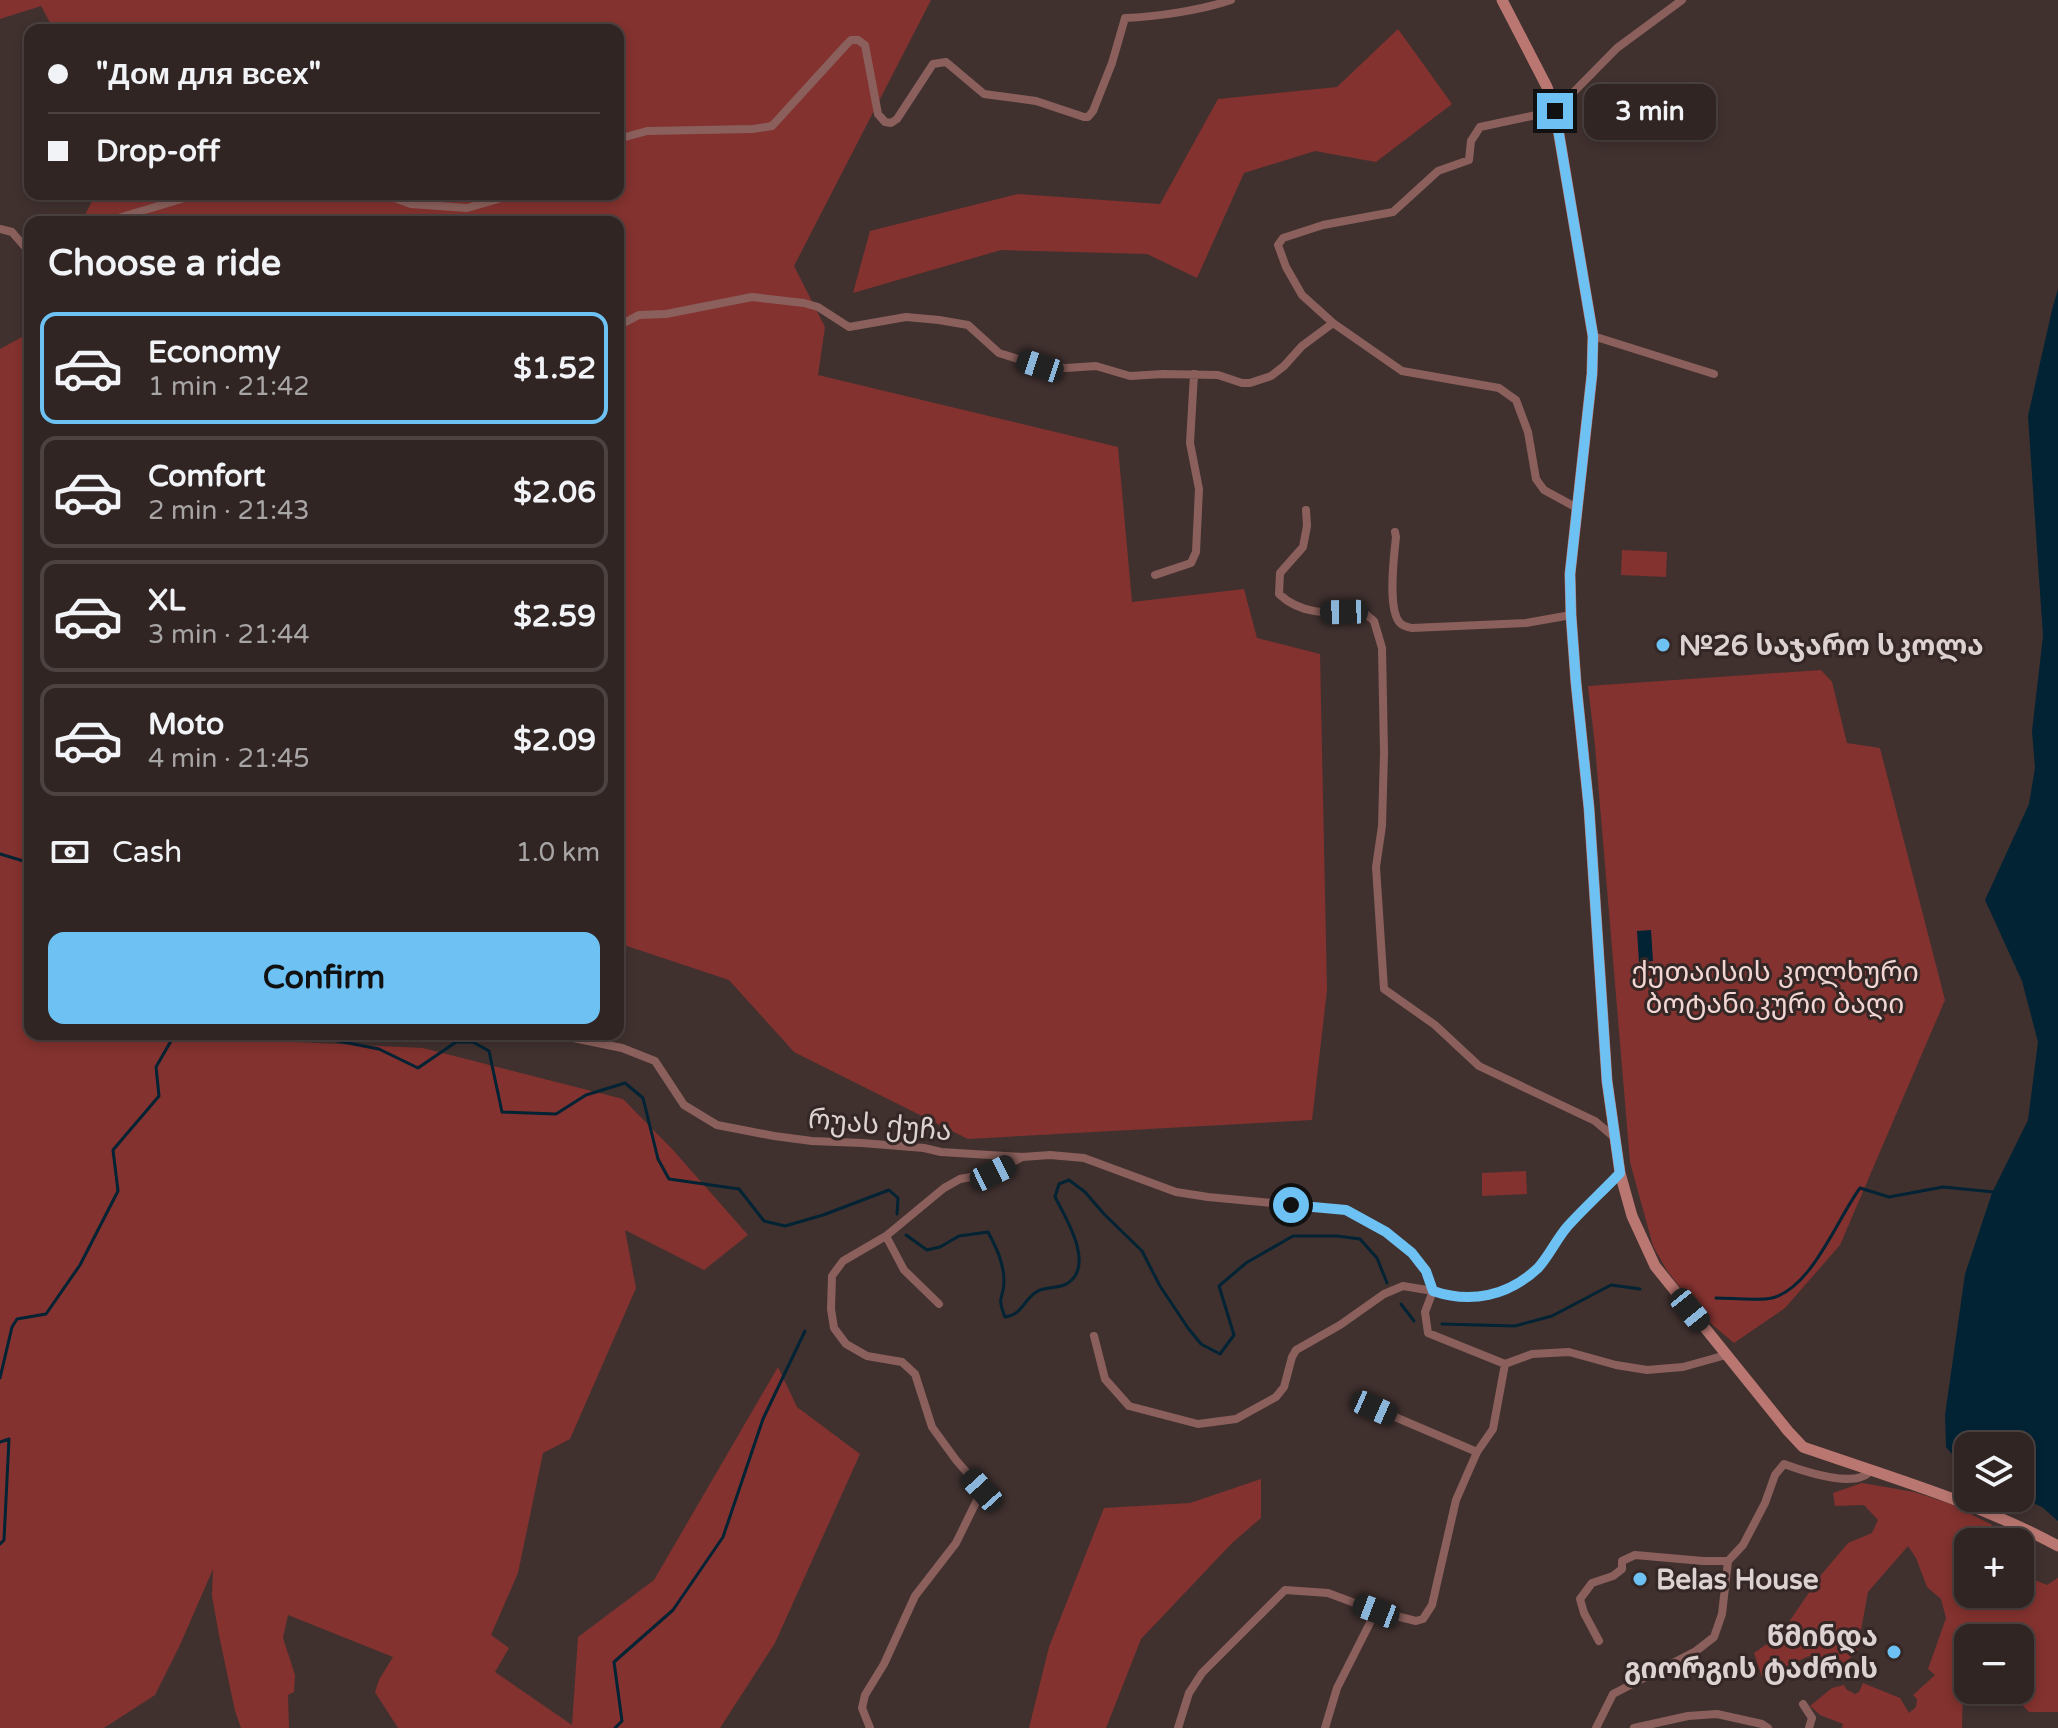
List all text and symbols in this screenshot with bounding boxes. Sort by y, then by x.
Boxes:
text: "Дом для всех" [96,56,321,93]
callout: 3 min [1583,83,1715,139]
route end [1537,93,1573,129]
text: 3 min [1615,96,1685,127]
text: Drop-off [96,133,220,170]
text: Choose a ride [48,242,281,285]
icon: car [52,332,124,404]
text: Economy [148,334,281,371]
car [1013,347,1067,385]
text: $1.52 [513,350,596,387]
text: 1 min · 21:42 [148,371,310,402]
icon: car [52,456,124,528]
text: Comfort [148,458,266,495]
text: $2.06 [513,474,596,511]
text: 2 min · 21:43 [148,495,310,526]
icon: car [52,580,124,652]
text: XL [148,582,185,619]
text: $2.59 [513,598,596,635]
car [1320,600,1368,624]
text: 3 min · 21:44 [148,619,310,650]
place label: №26 საჯარო სკოლა [1679,629,1984,663]
marker: №26 საჯარო სკოლა [1654,636,1672,654]
icon: car [52,704,124,776]
text: Moto [148,706,224,743]
text: $2.09 [513,722,596,759]
text: 4 min · 21:45 [148,743,310,774]
icon: cash [48,830,92,874]
text: Cash [112,834,182,871]
text: 1.0 km [516,837,600,868]
button: Confirm [48,932,600,1024]
park label: ქუთაისის კოლხური ბოტანიკური ბაღი [1631,955,1919,1021]
street label: რუას ქუჩა [807,1102,953,1148]
car [966,1152,1020,1194]
route start [1273,1187,1309,1223]
car [1666,1284,1714,1336]
car [1347,1387,1401,1429]
map controls [1954,1432,2034,1704]
button: layers [1954,1432,2034,1512]
car [957,1464,1007,1516]
button: + [1954,1528,2034,1608]
place label: Belas House [1656,1563,1819,1597]
marker: Belas House [1631,1570,1649,1588]
car [1349,1591,1403,1631]
place label: წმინდა გიორგის ტაძრის [1624,1620,1878,1686]
button: − [1954,1624,2034,1704]
marker: წმინდა გიორგის ტაძრის [1885,1643,1903,1661]

